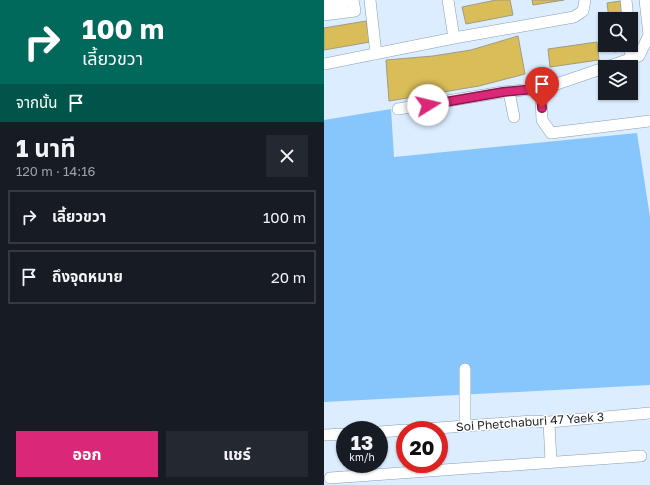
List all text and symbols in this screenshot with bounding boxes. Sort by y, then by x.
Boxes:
text: 100 m [82,12,164,45]
map controls [598,12,638,100]
button: search [598,12,638,52]
icon: right [16,16,68,68]
text: เลี้ยวขวา [82,47,143,69]
button: layers [598,60,638,100]
pin [525,67,559,108]
icon: arrive [531,73,553,95]
position arrow [407,84,449,126]
icon: arrive [65,92,87,114]
text: จากนั้น [16,93,57,111]
text: 1 นาที [16,133,76,162]
button: close [266,135,308,177]
text: 120 m · 14:16 [16,163,95,179]
icon: right [18,206,40,228]
text: เลี้ยวขวา [52,207,106,225]
text: 100 m [263,208,306,226]
icon: arrive [18,266,40,288]
text: ถึงจุดหมาย [52,267,123,285]
text: 20 m [271,268,306,286]
street label: Soi Phetchaburi 47 Yaek 3 [455,409,604,434]
speed limit sign: 20 [396,421,448,473]
text: 13 [351,430,373,454]
button: ออก [16,431,158,477]
button: แชร์ [166,431,308,477]
text: km/h [349,451,375,463]

